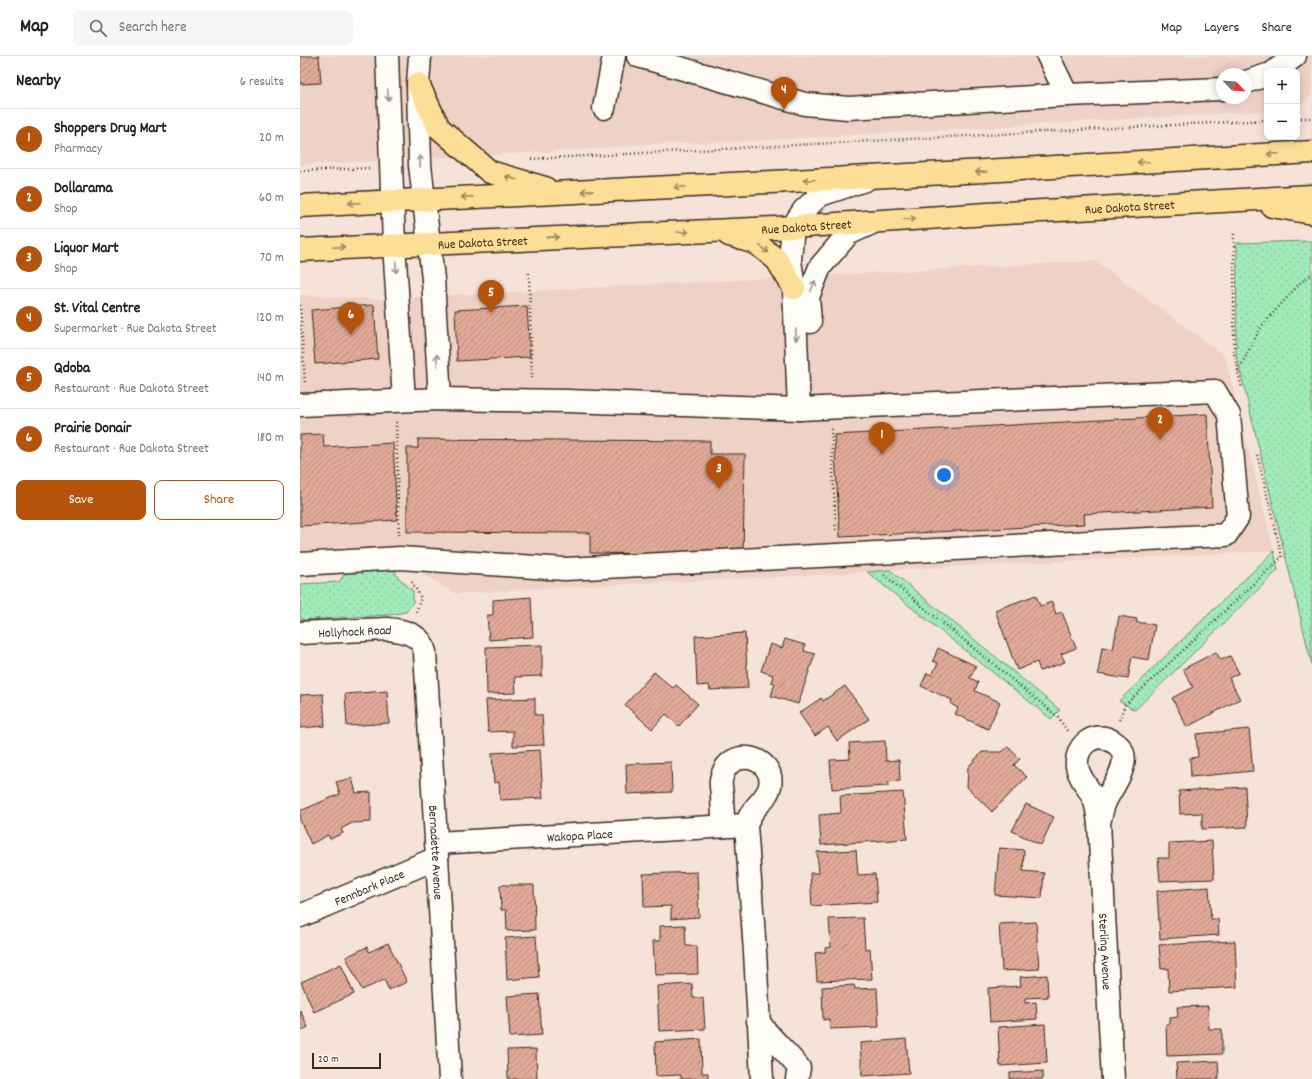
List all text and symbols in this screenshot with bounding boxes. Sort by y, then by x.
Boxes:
search box [73,10,353,46]
text: Map [20,14,49,41]
icon: search [87,17,109,39]
text: Search here [119,17,187,39]
text: Map [1161,18,1182,38]
text: Layers [1204,18,1239,38]
text: Share [1261,18,1292,38]
north arrow [1216,68,1252,104]
map controls [1264,68,1300,140]
button: + [1264,68,1300,104]
text: Nearby [16,70,60,94]
text: 6 results [240,73,284,92]
pin: 4 [771,77,797,110]
one-way arrow [385,88,392,101]
button: − [1264,104,1300,140]
text: Shoppers Drug Mart [54,118,167,140]
text: 1 [28,129,30,148]
text: 20 m [259,129,284,148]
text: Pharmacy [54,140,102,159]
one-way arrow [1267,151,1280,158]
one-way arrow [416,155,423,168]
one-way arrow [1137,158,1150,165]
one-way arrow [975,168,988,175]
one-way arrow [505,174,518,181]
one-way arrow [803,177,816,184]
text: Dollarama [54,178,113,200]
one-way arrow [674,183,687,190]
one-way arrow [581,188,594,195]
text: 2 [26,189,32,208]
text: 60 m [259,189,284,208]
one-way arrow [461,194,474,201]
street label: Rue Dakota Street [1084,197,1176,221]
text: Shop [54,200,77,219]
one-way arrow [348,200,361,207]
one-way arrow [903,215,916,223]
street label: Rue Dakota Street [761,216,852,241]
one-way arrow [676,228,689,236]
street label: Rue Dakota Street [437,232,529,256]
one-way arrow [546,234,559,241]
text: Liquor Mart [54,238,119,260]
one-way arrow [332,244,345,251]
one-way arrow [758,245,769,254]
text: 3 [26,249,32,268]
text: 70 m [260,249,284,268]
text: Shop [54,260,77,279]
one-way arrow [392,260,399,273]
pin: 5 [478,280,504,313]
one-way arrow [809,280,817,292]
text: St. Vital Centre [54,298,140,320]
pin: 6 [338,302,364,335]
text: 4 [26,309,32,328]
text: 120 m [256,309,284,328]
text: Supermarket · Rue Dakota Street [54,320,217,339]
one-way arrow [792,328,800,341]
one-way arrow [434,354,441,367]
text: Qdoba [54,358,90,380]
text: 5 [26,369,32,388]
text: 140 m [257,369,284,388]
text: Restaurant · Rue Dakota Street [54,380,209,399]
pin: 2 [1147,407,1173,440]
text: Prairie Donair [54,418,131,440]
pin: 1 [869,422,895,455]
text: 6 [26,429,32,448]
text: 180 m [257,429,284,448]
text: Restaurant · Rue Dakota Street [54,440,209,459]
pin: 3 [706,456,732,489]
your location [934,465,954,485]
button: Save [16,480,146,520]
button: Share [154,480,284,520]
street label: Hollyhock Road [318,622,392,644]
street label: Bernadette Avenue [422,805,447,901]
street label: Wakopa Place [546,826,614,849]
street label: Fennbark Place [332,866,408,912]
street label: Sterling Avenue [1092,913,1115,991]
scale bar [312,1051,381,1070]
text: 20 m [318,1052,339,1068]

